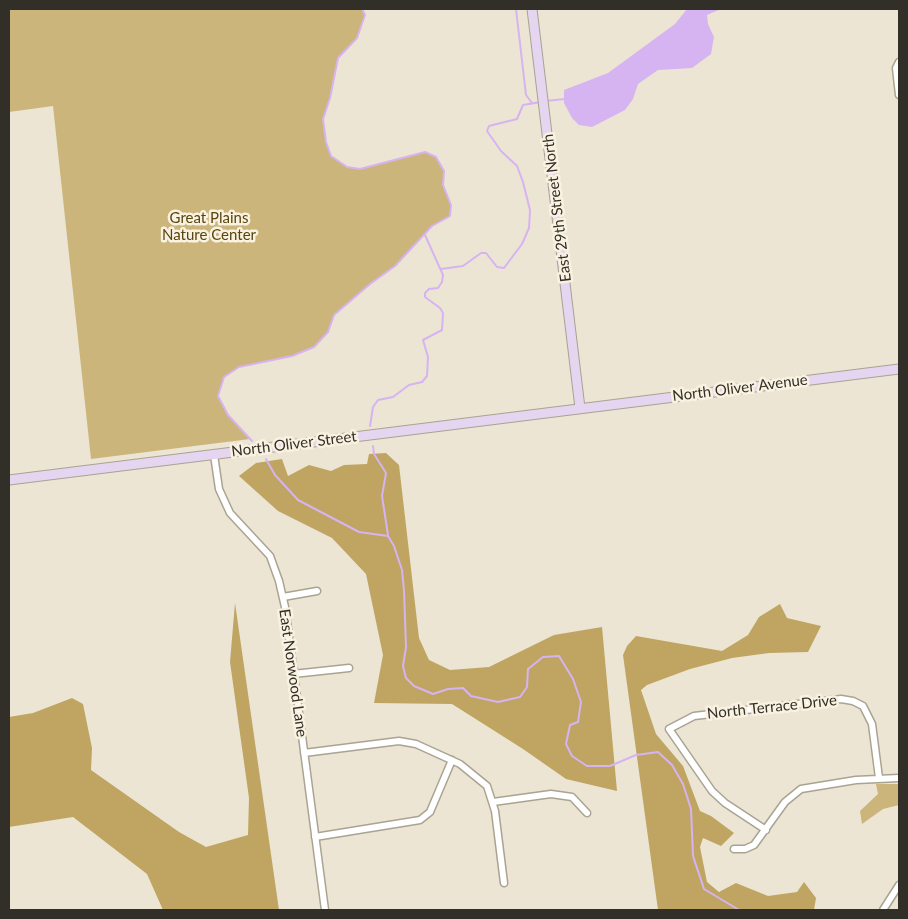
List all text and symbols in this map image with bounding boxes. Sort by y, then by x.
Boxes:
street label: East 29th Street North [539,133,575,283]
park label: Great Plains Nature Center [162,209,256,244]
street label: North Oliver Avenue [671,371,809,405]
street label: North Oliver Street [230,427,358,461]
street label: East Norwood Lane [275,608,311,738]
street label: North Terrace Drive [706,691,838,723]

